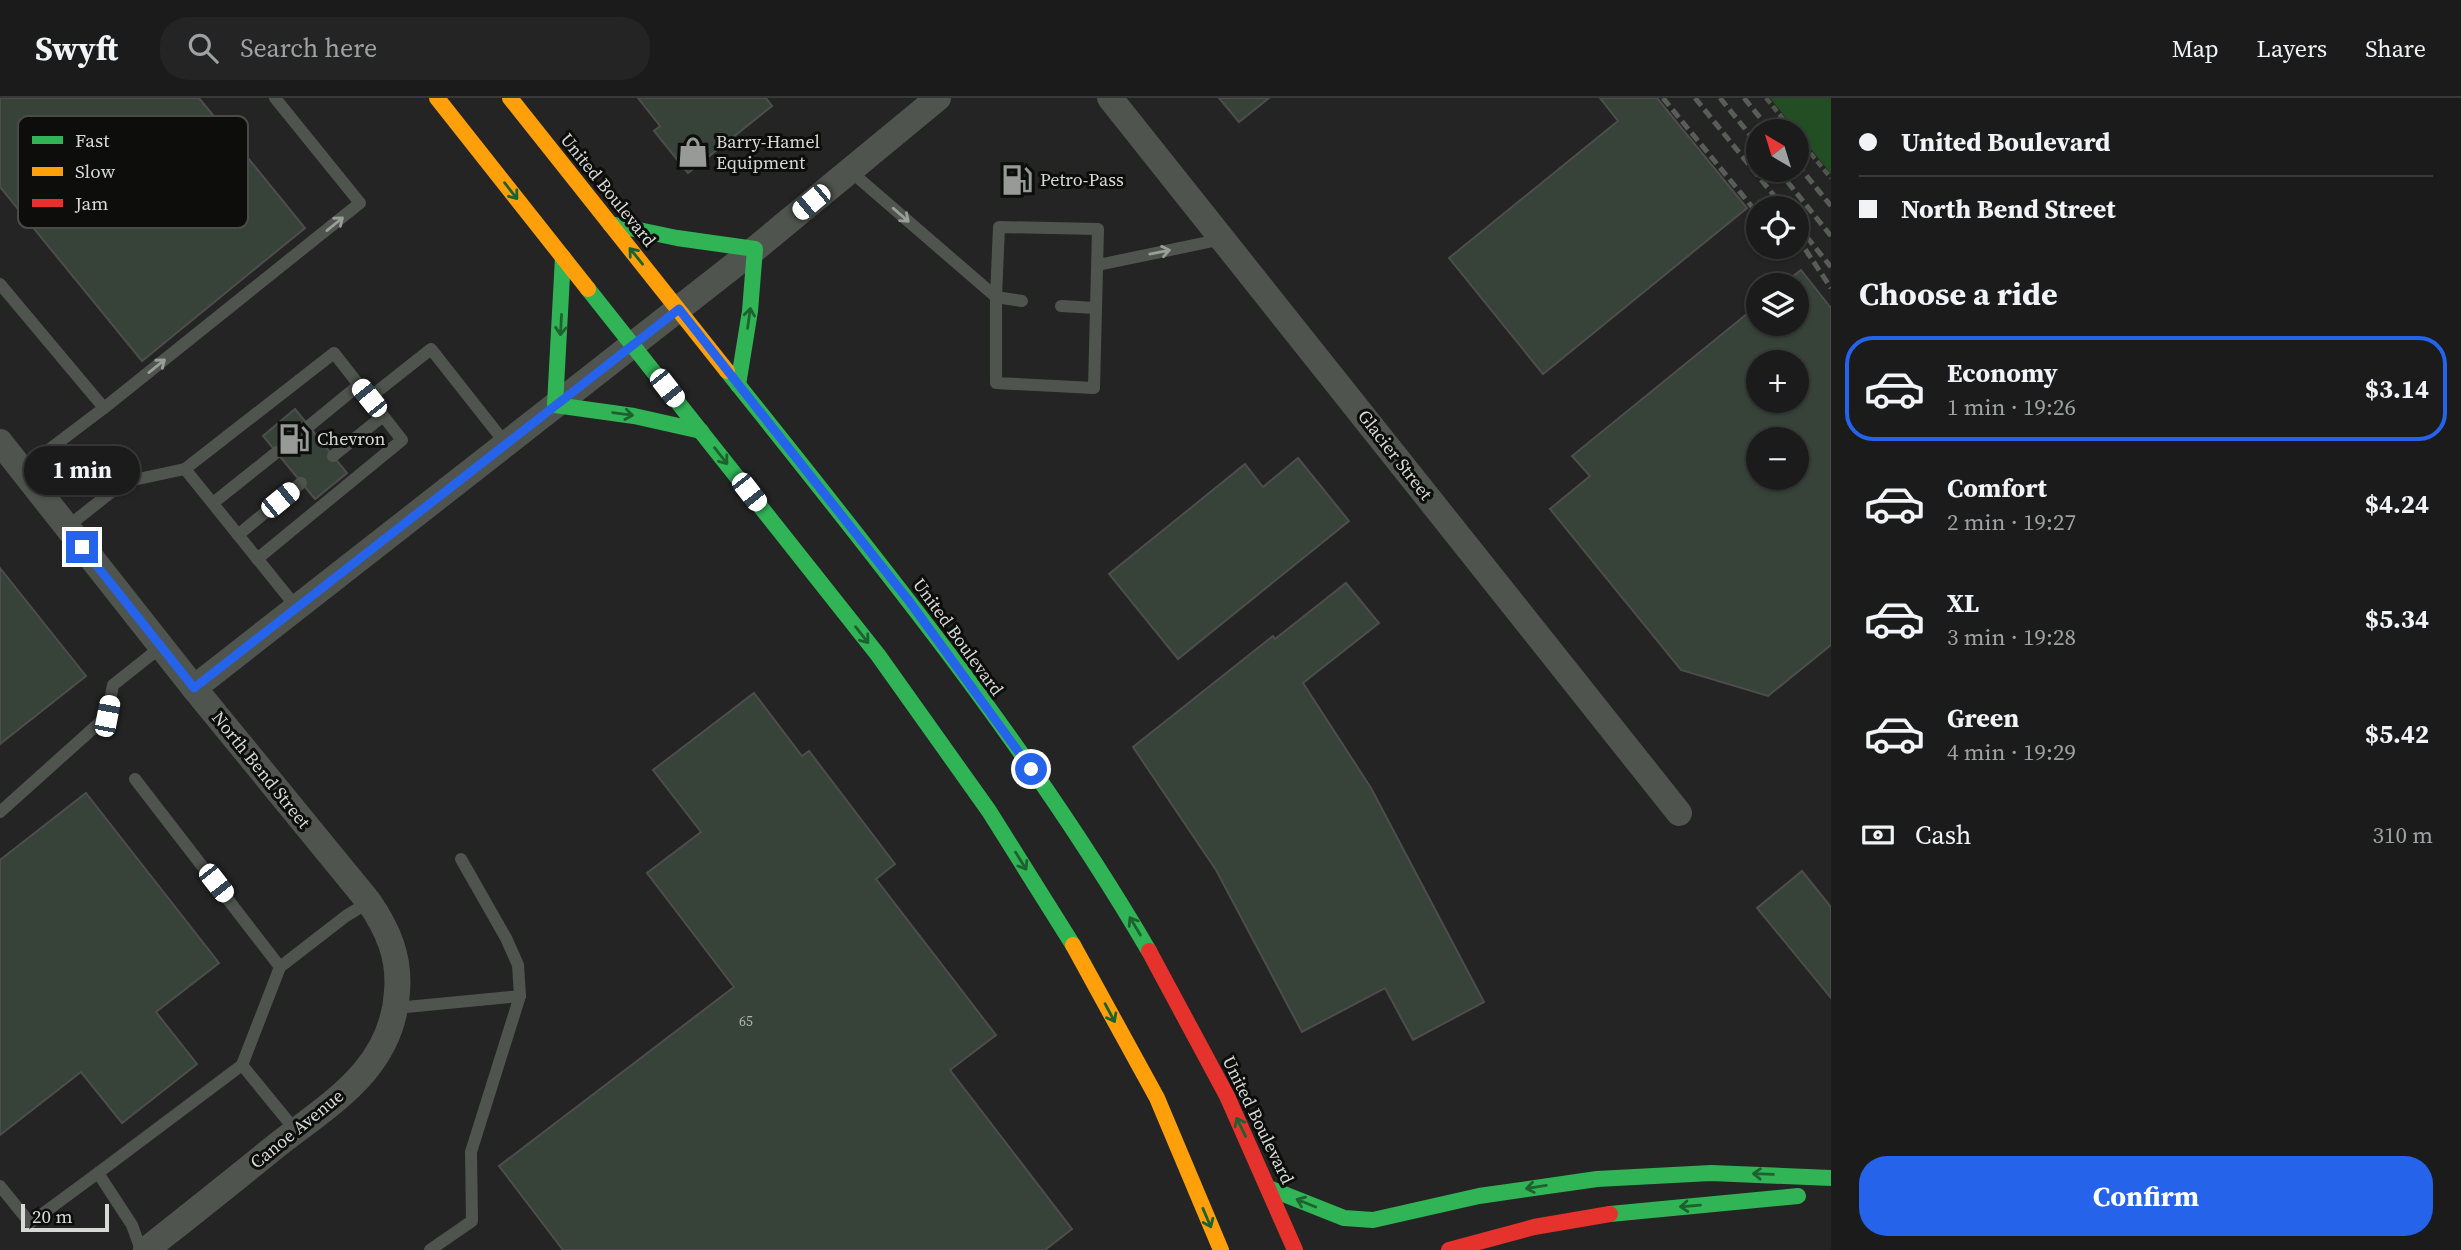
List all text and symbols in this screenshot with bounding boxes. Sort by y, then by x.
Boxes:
search box [160,17,650,80]
text: Swyft [35,26,118,71]
icon: search [184,29,222,67]
text: Search here [240,30,377,66]
text: Map [2172,32,2219,65]
text: Layers [2257,32,2327,65]
text: Share [2365,32,2426,65]
legend [18,116,248,228]
north arrow [1746,119,1810,182]
map controls [1746,119,1809,490]
text: United Boulevard [1901,124,2111,160]
text: Fast [75,127,110,153]
street label: United Boulevard [555,128,662,252]
place label: Barry-Hamel Equipment [716,129,820,175]
shop icon: Barry-Hamel Equipment [676,135,710,169]
text: Slow [75,158,116,184]
fuel station icon: Petro-Pass [1000,163,1034,197]
place label: Petro-Pass [1040,167,1124,192]
car [789,180,834,224]
one-way arrow [503,181,518,200]
text: Jam [74,190,108,216]
text: North Bend Street [1901,191,2116,227]
button: locate [1746,196,1809,259]
one-way arrow [892,207,910,223]
one-way arrow [325,216,343,231]
one-way arrow [1148,244,1171,258]
one-way arrow [628,247,644,265]
text: Choose a ride [1859,272,2058,316]
button: layers [1746,273,1809,336]
one-way arrow [743,307,756,329]
one-way arrow [554,314,567,336]
button: + [1746,350,1809,413]
text: Economy [1947,355,2058,391]
icon: car [1863,357,1926,420]
one-way arrow [147,358,165,373]
car [646,365,689,411]
text: $3.14 [2365,371,2429,407]
car [348,375,391,421]
text: 1 min · 19:26 [1947,391,2076,423]
street label: Glacier Street [1352,404,1439,505]
one-way arrow [611,408,634,421]
fuel station icon: Chevron [277,422,311,456]
place label: Chevron [317,426,386,451]
button: − [1746,427,1809,490]
callout: 1 min [24,446,140,494]
one-way arrow [713,447,729,465]
text: 1 min [52,454,112,486]
car [728,469,771,515]
text: Comfort [1947,470,2047,506]
icon: car [1863,472,1926,535]
car [258,479,303,521]
text: $4.24 [2365,486,2429,522]
text: 2 min · 19:27 [1947,506,2076,538]
route end [66,531,98,563]
street label: United Boulevard [907,573,1010,701]
text: XL [1947,585,1979,621]
icon: car [1863,587,1926,650]
text: $5.34 [2365,601,2429,637]
text: 3 min · 19:28 [1947,621,2076,653]
one-way arrow [854,625,870,643]
car [93,693,122,739]
text: Green [1947,700,2019,736]
icon: car [1863,702,1926,765]
street label: North Bend Street [206,706,317,834]
text: $5.42 [2365,716,2429,752]
text: 4 min · 19:29 [1947,736,2076,768]
route start [1015,753,1047,785]
icon: cash [1859,816,1897,854]
text: Cash [1915,817,1971,853]
text: 310 m [2372,819,2433,851]
one-way arrow [1014,851,1028,871]
car [195,860,238,906]
one-way arrow [1127,917,1141,937]
one-way arrow [1104,1002,1118,1023]
house number: 65 [739,1011,753,1031]
street label: United Boulevard [1217,1052,1300,1188]
street label: Canoe Avenue [245,1083,349,1174]
one-way arrow [1233,1117,1247,1138]
button: Confirm [1859,1156,2433,1236]
one-way arrow [1752,1168,1775,1181]
one-way arrow [1525,1180,1548,1193]
one-way arrow [1296,1195,1317,1208]
one-way arrow [1679,1200,1702,1213]
scale bar [21,1201,108,1233]
text: 20 m [32,1203,73,1229]
one-way arrow [1201,1206,1214,1228]

